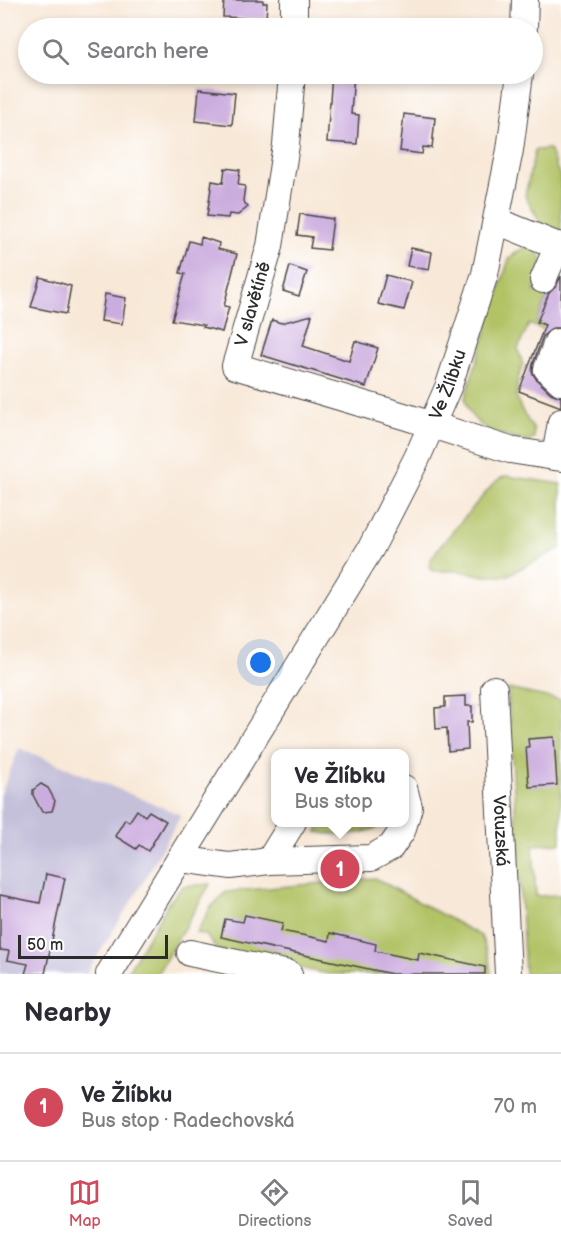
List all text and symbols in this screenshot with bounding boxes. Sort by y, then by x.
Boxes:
search box [18,18,543,84]
icon: search [39,35,72,68]
text: Search here [87,38,209,65]
street label: V slavětíně [231,259,275,349]
street label: Ve Žlíbku [425,347,470,423]
your location [246,648,275,677]
popup [271,749,409,827]
text: Ve Žlíbku [294,763,386,790]
text: Bus stop [294,790,373,814]
street label: Votuzská [489,795,513,867]
pin: 1 [320,846,360,892]
scale bar [18,932,168,960]
text: 50 m [27,936,63,955]
text: Nearby [24,998,111,1029]
text: Ve Žlíbku [81,1082,172,1109]
text: 1 [39,1095,48,1119]
text: 70 m [493,1095,537,1119]
text: Bus stop · Radechovská [81,1109,295,1133]
tab: Map [68,1176,101,1231]
tab: Directions [238,1176,311,1231]
tab: Saved [448,1176,493,1231]

